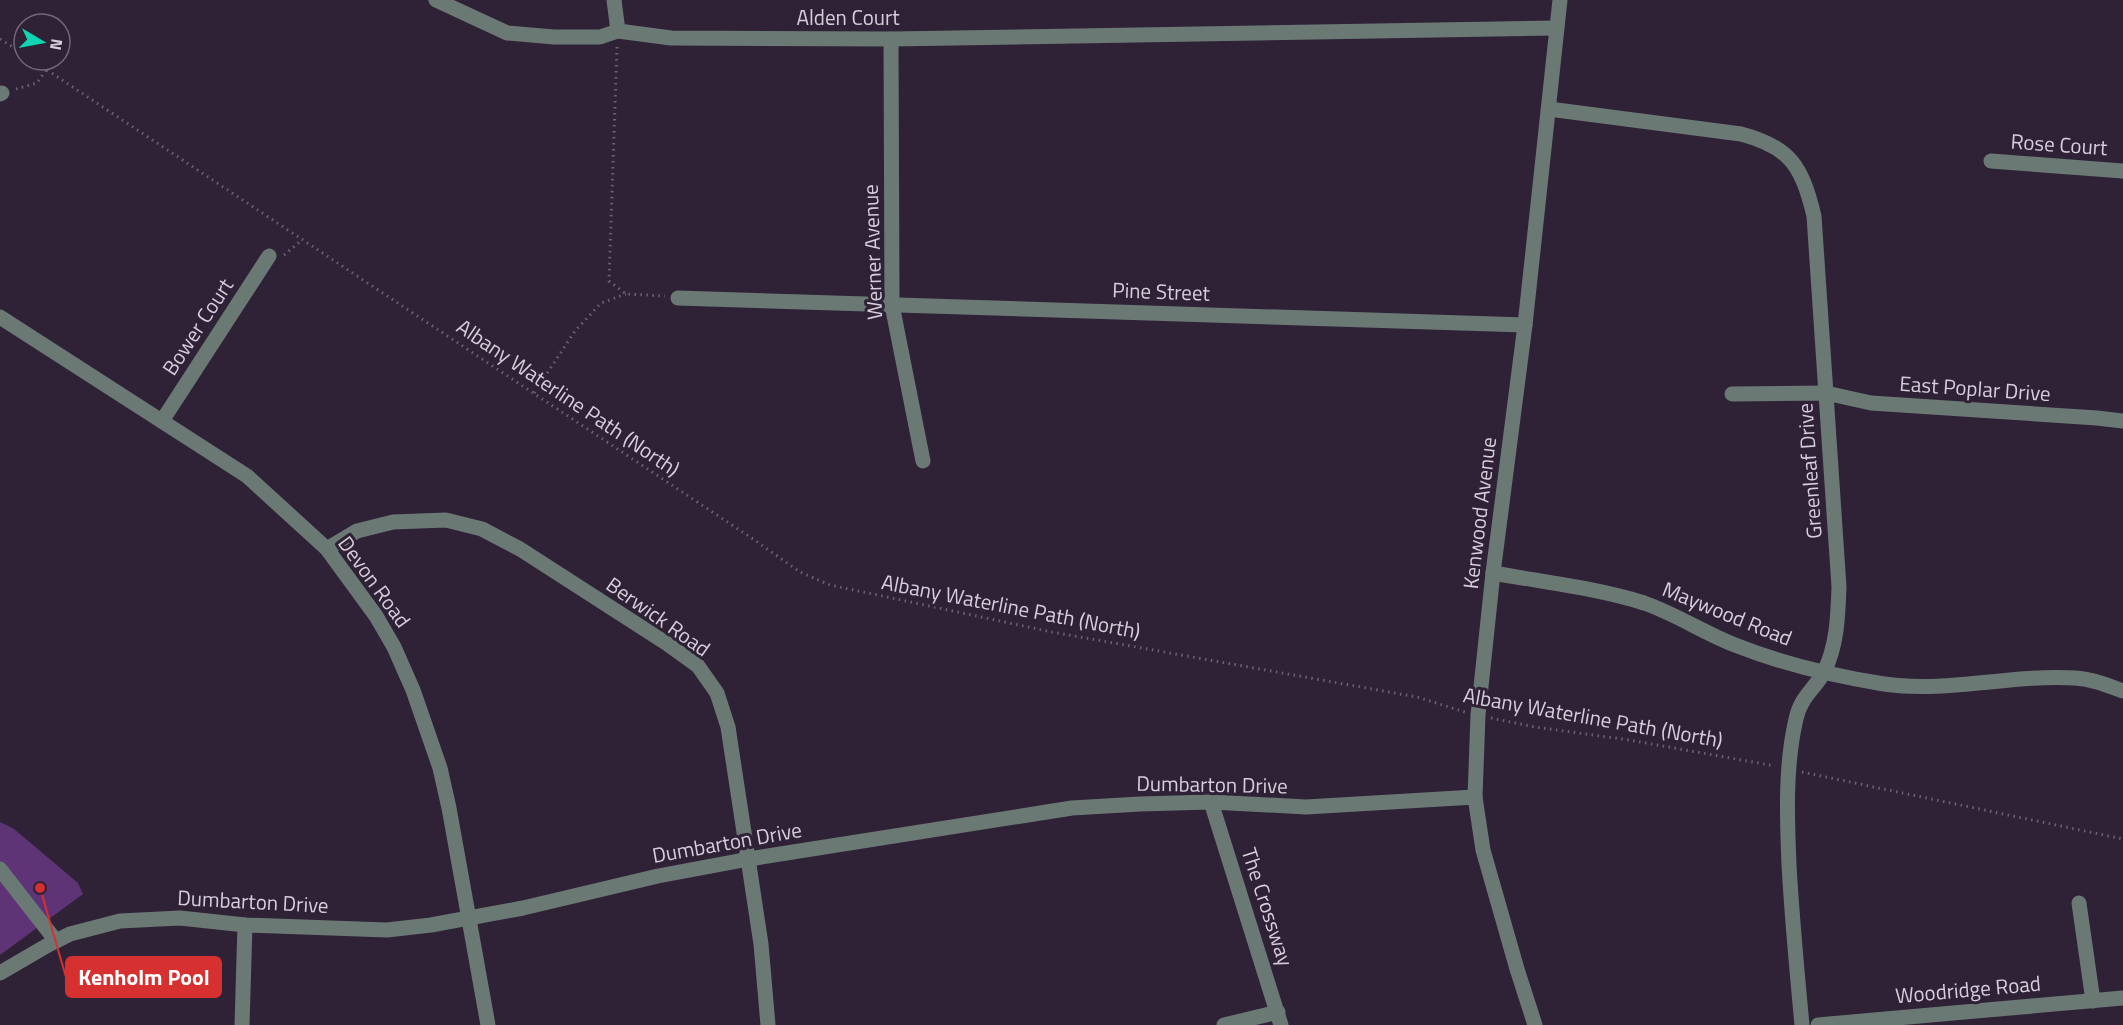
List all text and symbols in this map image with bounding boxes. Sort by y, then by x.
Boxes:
street label: Alden Court [796,1,900,33]
north arrow [12,12,72,72]
text: N [44,37,70,52]
street label: Rose Court [2010,125,2109,163]
street label: Werner Avenue [854,184,890,320]
street label: Bower Court [154,271,241,381]
street label: Pine Street [1112,273,1211,309]
street label: Albany Waterline Path (North) [451,310,687,484]
street label: East Poplar Drive [1898,367,2052,409]
street label: Greenleaf Drive [1788,402,1830,540]
street label: Kenwood Avenue [1454,435,1504,591]
street label: Devon Road [331,529,419,634]
street label: Albany Waterline Path (North) [879,565,1143,647]
street label: Berwick Road [600,568,717,664]
street label: Maywood Road [1658,572,1797,654]
street label: Albany Waterline Path (North) [1461,678,1726,756]
street label: Dumbarton Drive [1136,767,1288,801]
street label: Dumbarton Drive [650,813,804,871]
street label: The Crossway [1234,843,1302,970]
street label: Dumbarton Drive [177,881,329,921]
callout: Kenholm Pool [66,957,221,997]
text: Kenholm Pool [78,960,210,994]
street label: Woodridge Road [1894,967,2042,1011]

